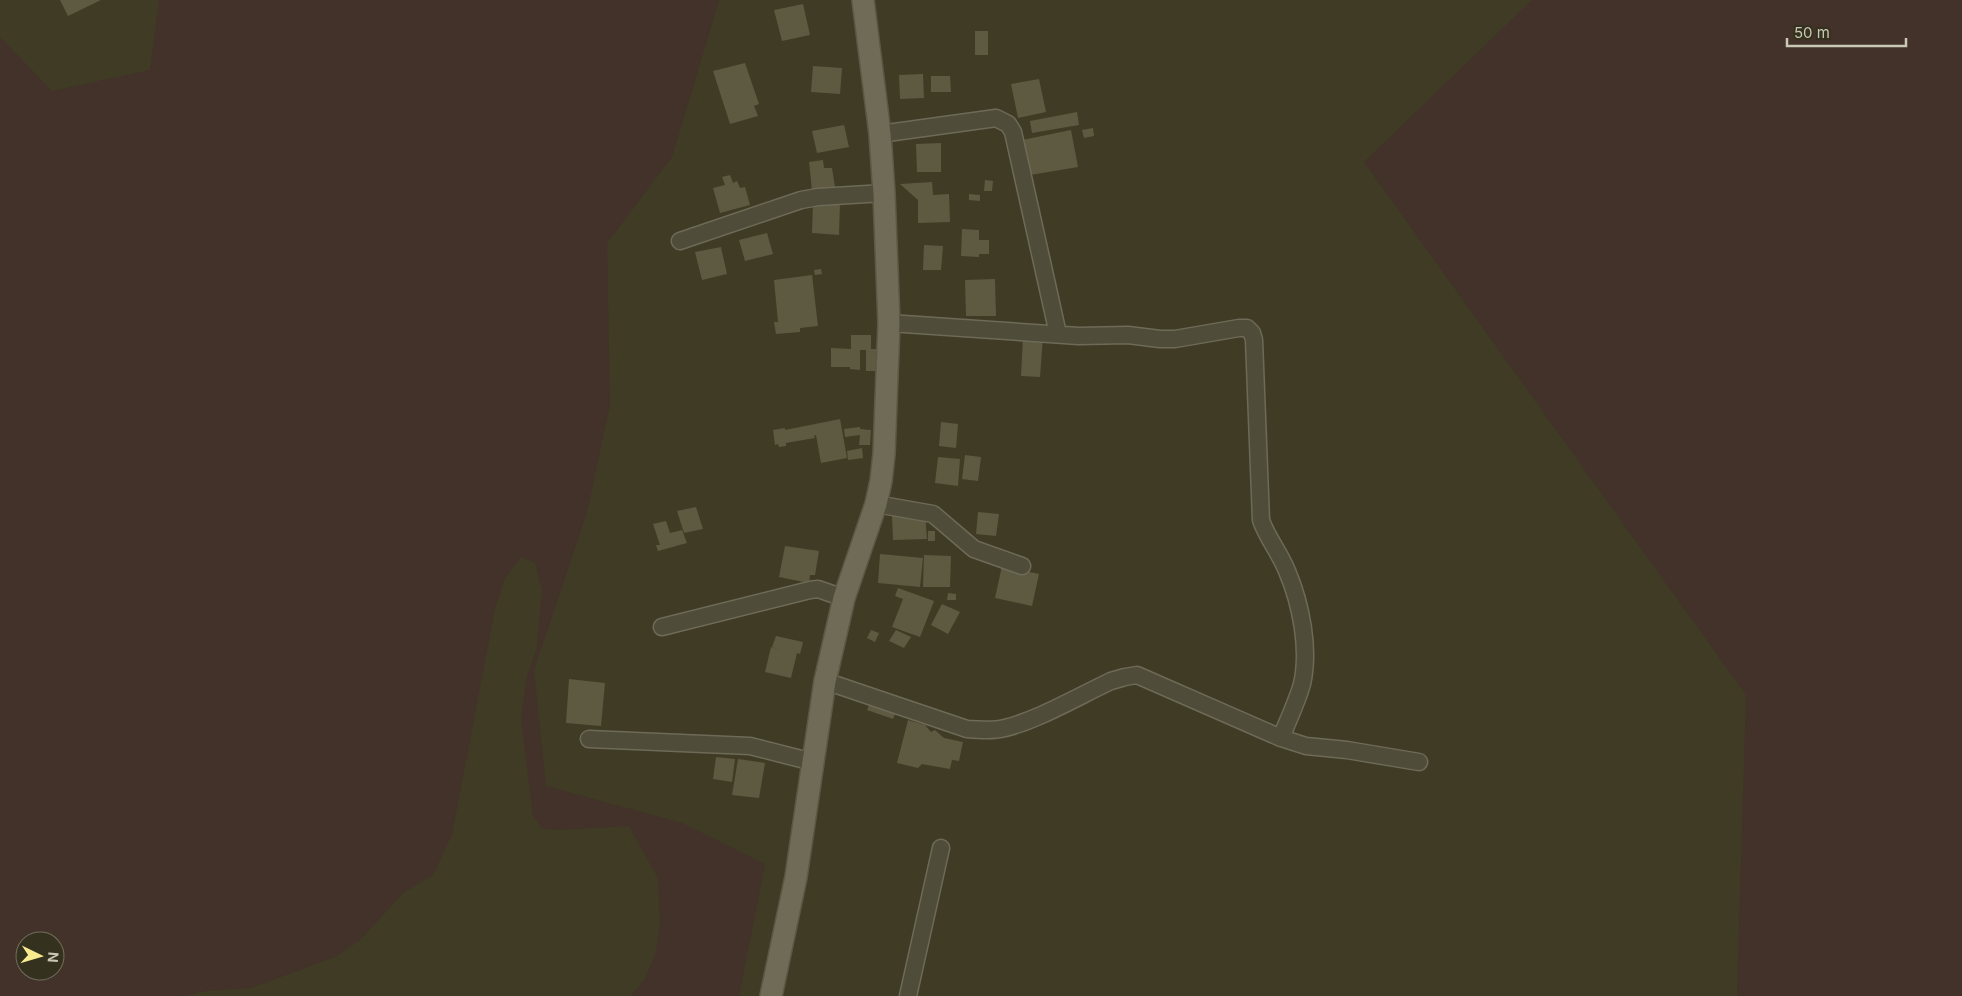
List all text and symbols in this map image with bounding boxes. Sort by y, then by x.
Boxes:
scale bar [1787,15,1906,47]
text: 50 m [1794,23,1830,42]
north arrow [15,931,65,981]
text: N [45,951,62,963]

